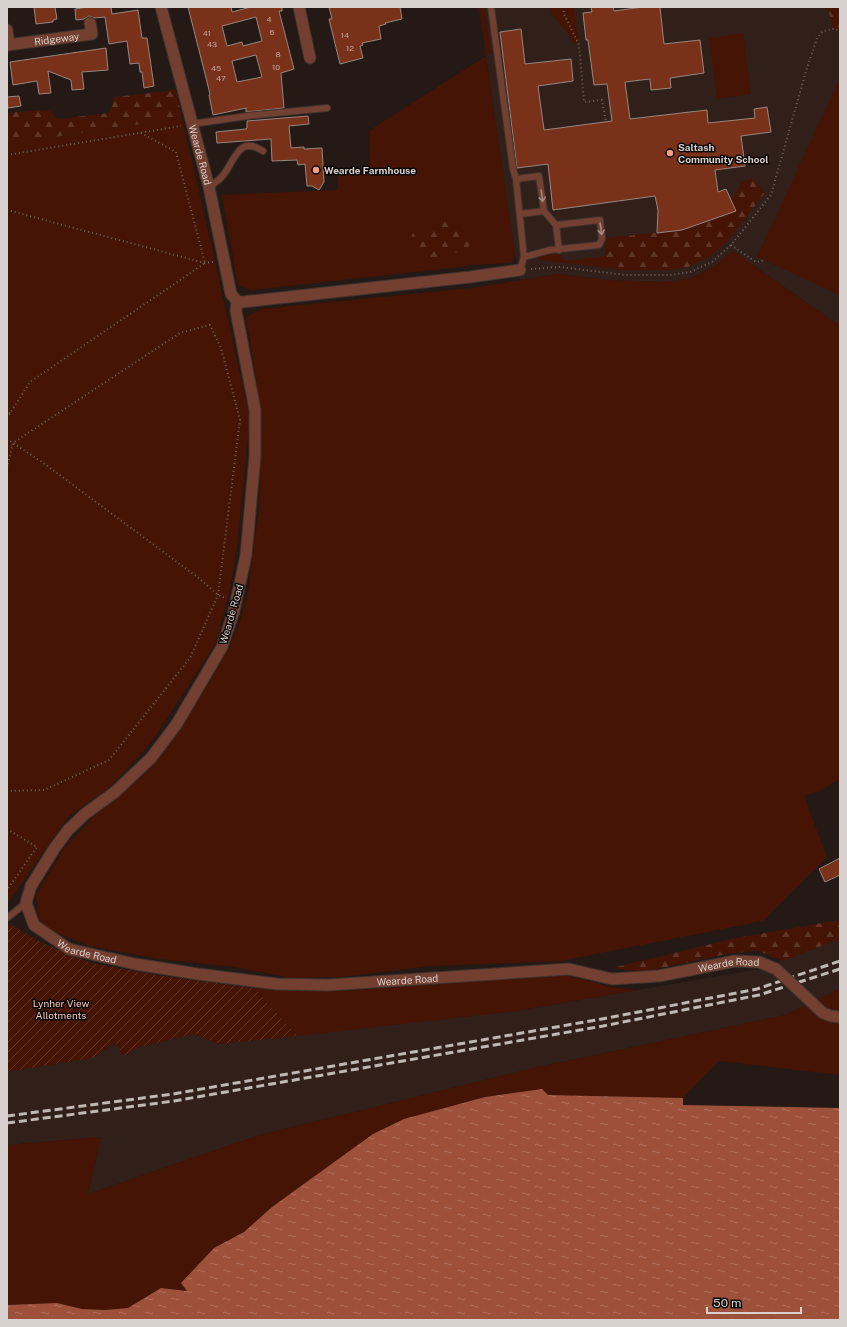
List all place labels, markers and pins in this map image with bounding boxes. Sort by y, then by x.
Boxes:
place label: Saltash Community School [678,141,768,165]
marker: Saltash Community School [665,148,675,158]
place label: Wearde Farmhouse [324,164,416,176]
marker: Wearde Farmhouse [311,165,321,175]

